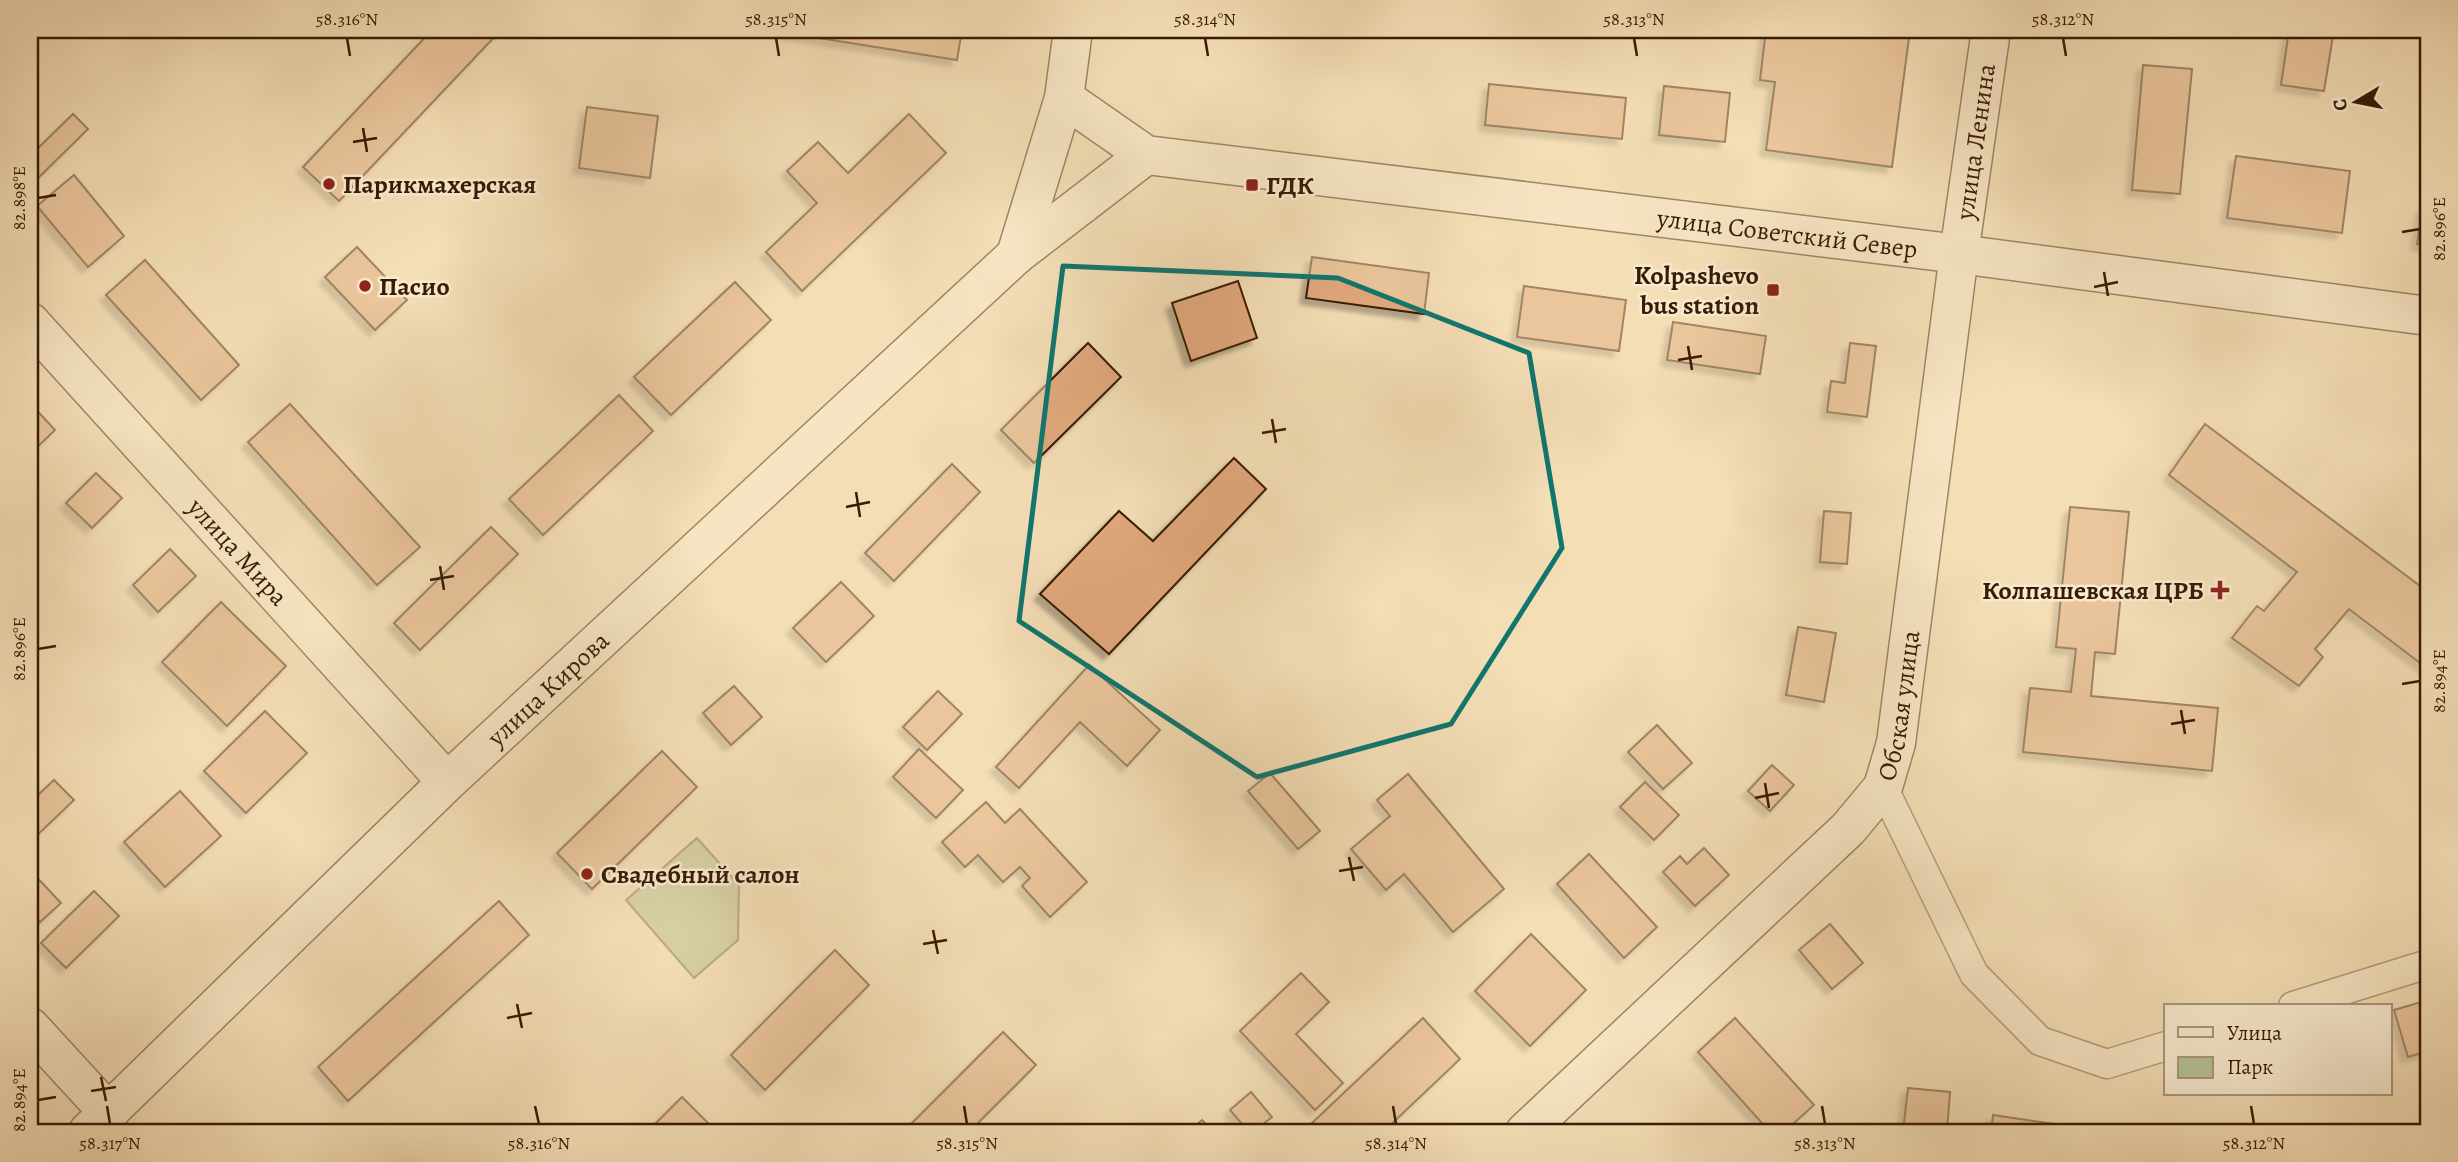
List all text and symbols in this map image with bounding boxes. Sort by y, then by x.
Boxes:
text: 58.316°N [316,7,378,31]
text: 58.315°N [745,7,807,31]
text: 58.314°N [1174,7,1236,31]
text: 58.313°N [1603,7,1665,31]
text: 58.312°N [2032,7,2094,31]
street label: улица Ленина [1946,61,2004,223]
north arrow [2322,66,2392,136]
text: С [2326,97,2354,113]
text: 82.898°E [7,166,31,230]
place label: Парикмахерская [343,167,536,202]
place label: ГДК [1266,168,1315,203]
marker: Парикмахерская [321,176,337,192]
marker: ГДК [1244,177,1260,193]
text: 82.896°E [2427,197,2451,261]
street label: улица Советский Север [1654,200,1920,266]
place label: Kolpashevo bus station [1634,258,1759,323]
place label: Пасио [379,269,450,304]
marker: Пасио [357,278,373,294]
marker: Kolpashevo bus station [1765,282,1781,298]
street label: улица Мира [179,489,296,613]
place label: Колпашевская ЦРБ [1982,573,2204,608]
marker: Колпашевская ЦРБ [2210,580,2230,600]
text: 82.896°E [7,617,31,681]
street label: улица Кирова [479,623,617,755]
street label: Обская улица [1868,628,1928,785]
text: 82.894°E [2427,649,2451,713]
place label: Свадебный салон [601,857,800,892]
marker: Свадебный салон [579,866,595,882]
legend [2164,1004,2392,1096]
text: Улица [2227,1019,2282,1047]
text: Парк [2227,1053,2273,1081]
text: 82.894°E [7,1068,31,1132]
text: 58.317°N [79,1131,141,1155]
text: 58.316°N [508,1131,570,1155]
text: 58.315°N [936,1131,998,1155]
text: 58.314°N [1365,1131,1427,1155]
text: 58.313°N [1794,1131,1856,1155]
text: 58.312°N [2223,1131,2285,1155]

